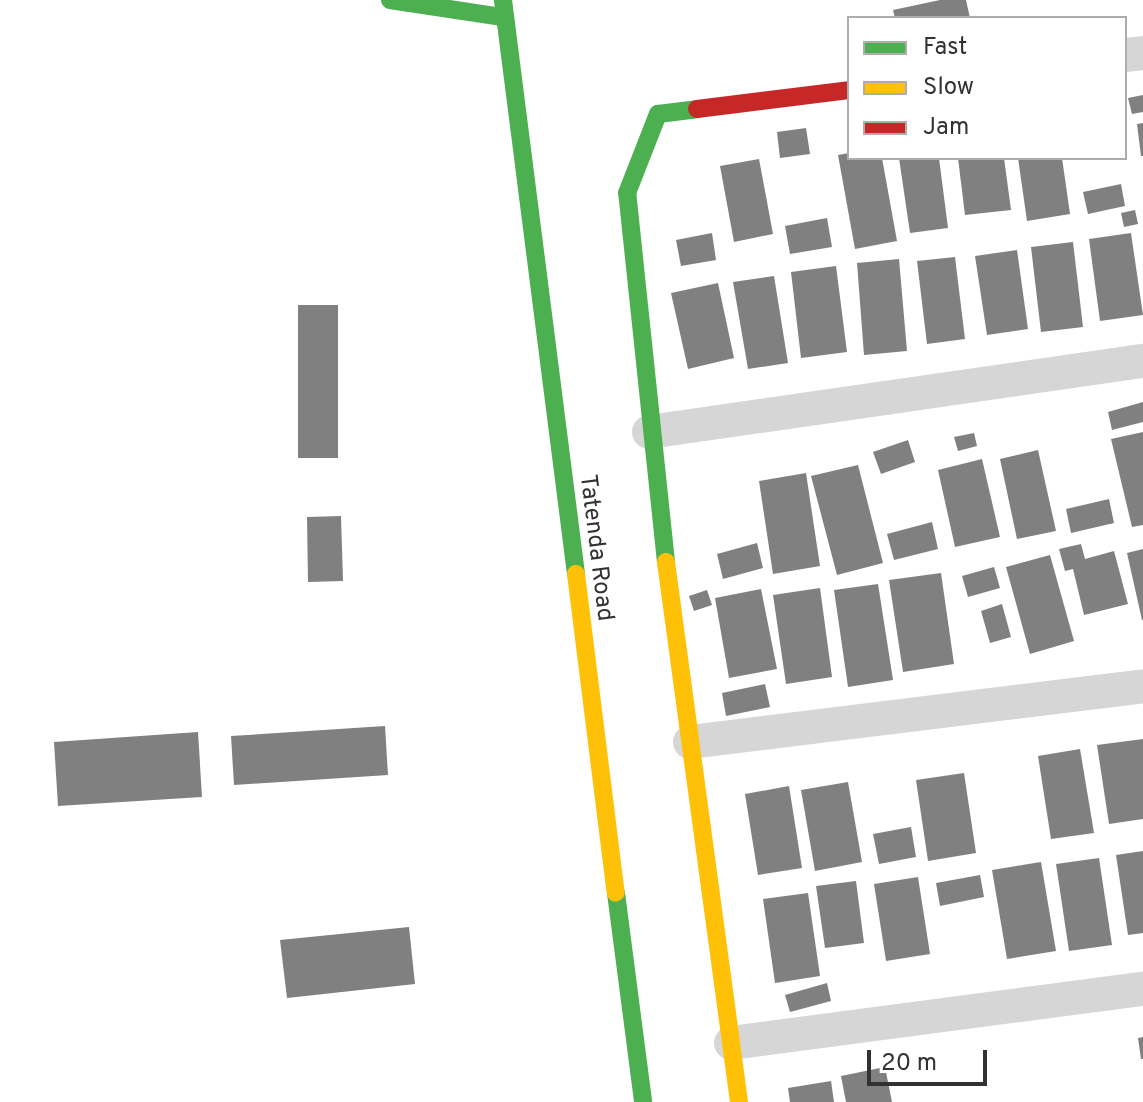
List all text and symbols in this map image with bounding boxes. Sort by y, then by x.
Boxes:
legend [847,16,1127,160]
text: Fast [923,33,967,63]
text: Slow [923,73,974,103]
text: Jam [923,113,969,143]
street label: Tatenda Road [572,473,618,623]
scale bar [871,1034,991,1084]
text: 20 m [881,1049,937,1079]

